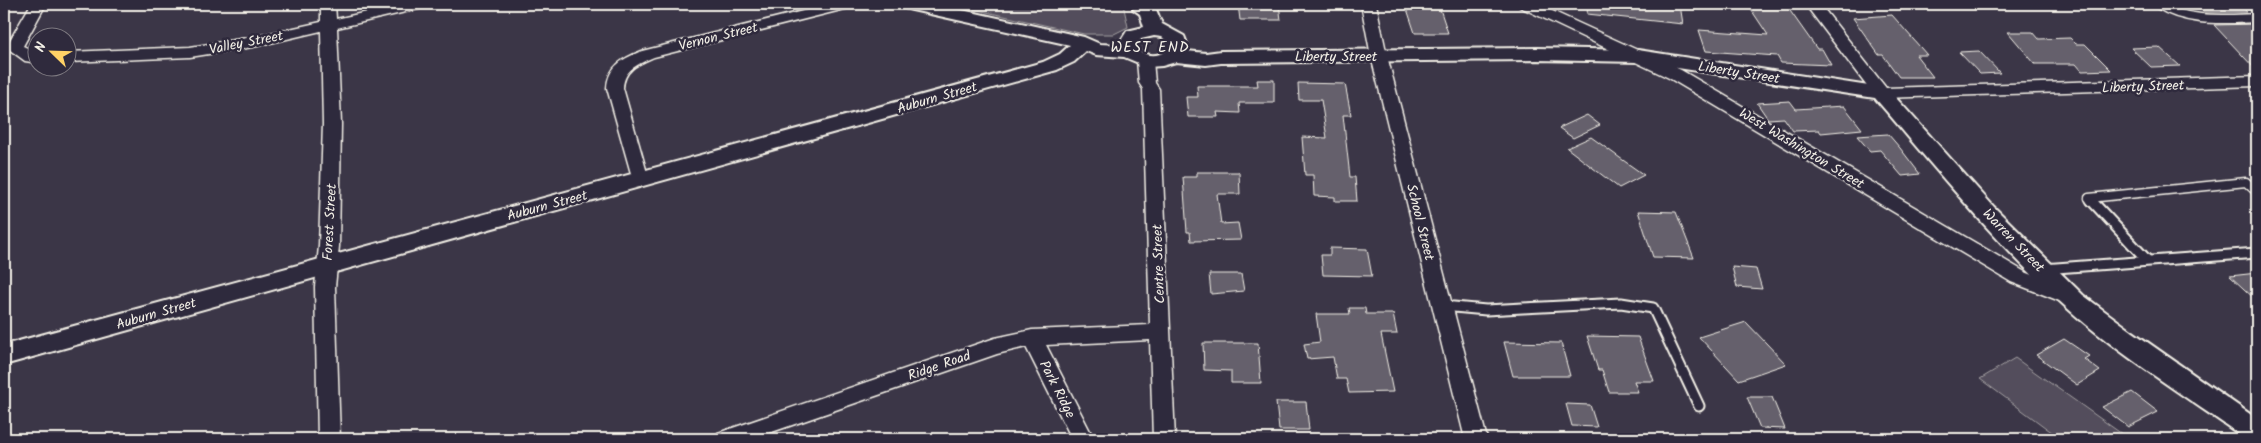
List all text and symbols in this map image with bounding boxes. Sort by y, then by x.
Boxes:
street label: Vernon Street [676,16,761,57]
street label: Valley Street [207,25,286,61]
north arrow [28,28,78,78]
district label: WEST END [1110,36,1190,60]
text: N [29,39,53,56]
street label: Liberty Street [1295,46,1378,68]
street label: Liberty Street [1696,56,1782,90]
street label: Liberty Street [2101,75,2185,99]
street label: Auburn Street [895,76,981,120]
street label: West Washington Street [1735,103,1869,195]
street label: Forest Street [317,182,343,261]
street label: School Street [1400,182,1440,264]
street label: Auburn Street [505,185,591,227]
street label: Warren Street [1977,204,2050,278]
street label: Centre Street [1147,223,1171,304]
street label: Auburn Street [114,292,200,336]
street label: Ridge Road [905,345,975,387]
street label: Park Ridge [1033,357,1081,423]

